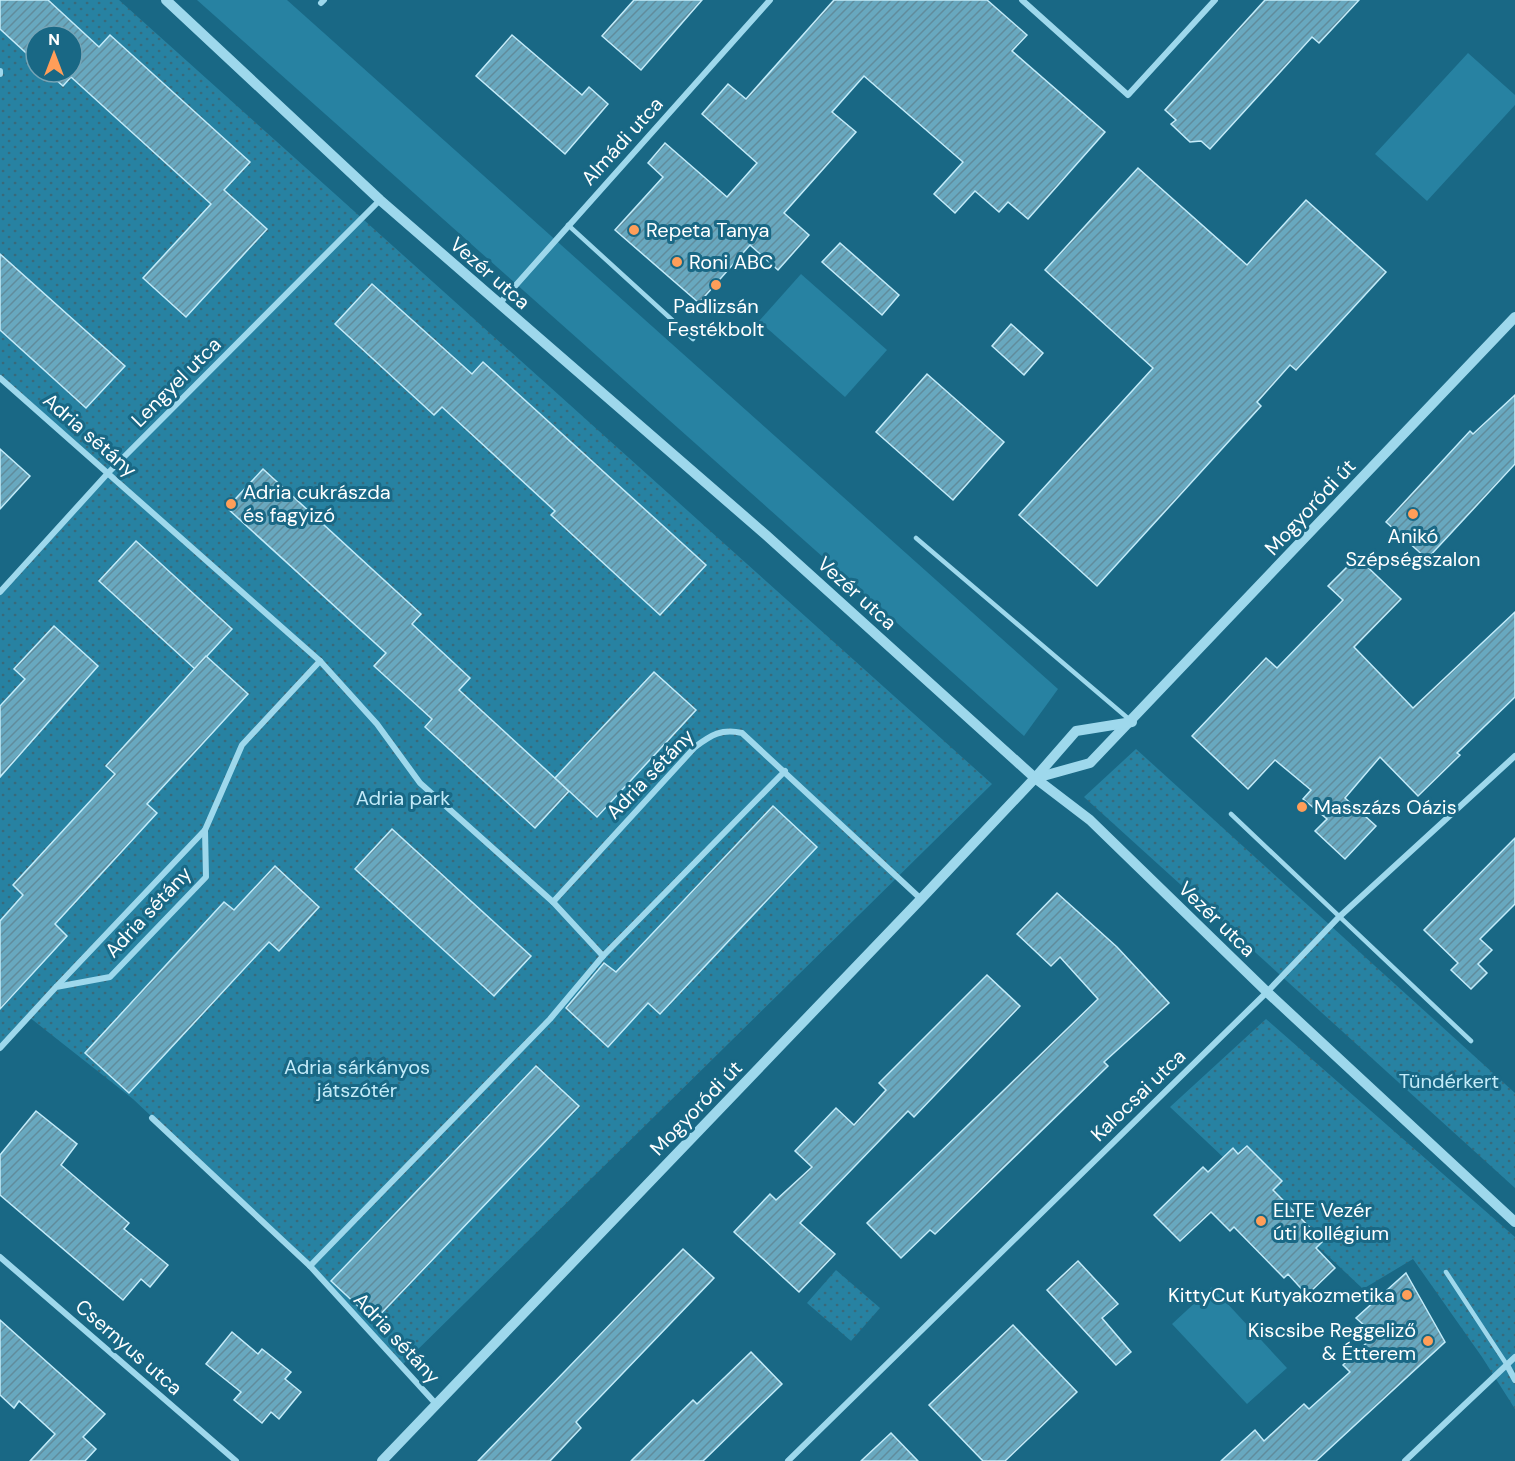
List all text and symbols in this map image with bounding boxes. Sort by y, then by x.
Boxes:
north arrow [24,24,84,84]
text: N [48,29,60,50]
street label: Almádi utca [575,91,669,191]
place label: Repeta Tanya [646,217,769,243]
marker: Repeta Tanya [627,223,641,237]
street label: Vezér utca [444,231,536,315]
place label: Roni ABC [689,249,773,275]
marker: Roni ABC [670,255,684,269]
marker: Padlizsán Festékbolt [709,278,723,292]
place label: Padlizsán Festékbolt [668,293,765,342]
street label: Lengyel utca [126,332,226,432]
street label: Adria sétány [38,387,142,483]
street label: Mogyoródi út [1259,453,1361,561]
place label: Adria cukrászda és fagyizó [243,479,391,528]
marker: Adria cukrászda és fagyizó [224,497,238,511]
marker: Anikó Szépségszalon [1406,507,1420,521]
place label: Anikó Szépségszalon [1345,523,1481,572]
street label: Vezér utca [812,551,902,635]
street label: Adria sétány [600,723,700,825]
park label: Adria park [356,785,450,811]
place label: Masszázs Oázis [1314,794,1457,820]
marker: Masszázs Oázis [1295,800,1309,814]
street label: Adria sétány [99,861,197,963]
street label: Vezér utca [1173,876,1261,962]
street label: Kalocsai utca [1085,1043,1191,1147]
park label: Adria sárkányos játszótér [284,1054,430,1103]
street label: Mogyoródi út [644,1055,748,1161]
park label: Tündérkert [1399,1068,1499,1094]
place label: ELTE Vezér úti kollégium [1273,1197,1389,1246]
marker: ELTE Vezér úti kollégium [1254,1214,1268,1228]
place label: KittyCut Kutyakozmetika [1168,1282,1395,1308]
street label: Adria sétány [348,1287,446,1389]
marker: KittyCut Kutyakozmetika [1400,1288,1414,1302]
street label: Csernyus utca [70,1293,188,1401]
place label: Kiscsibe Reggeliző & Étterem [1248,1317,1416,1366]
marker: Kiscsibe Reggeliző & Étterem [1421,1334,1435,1348]

